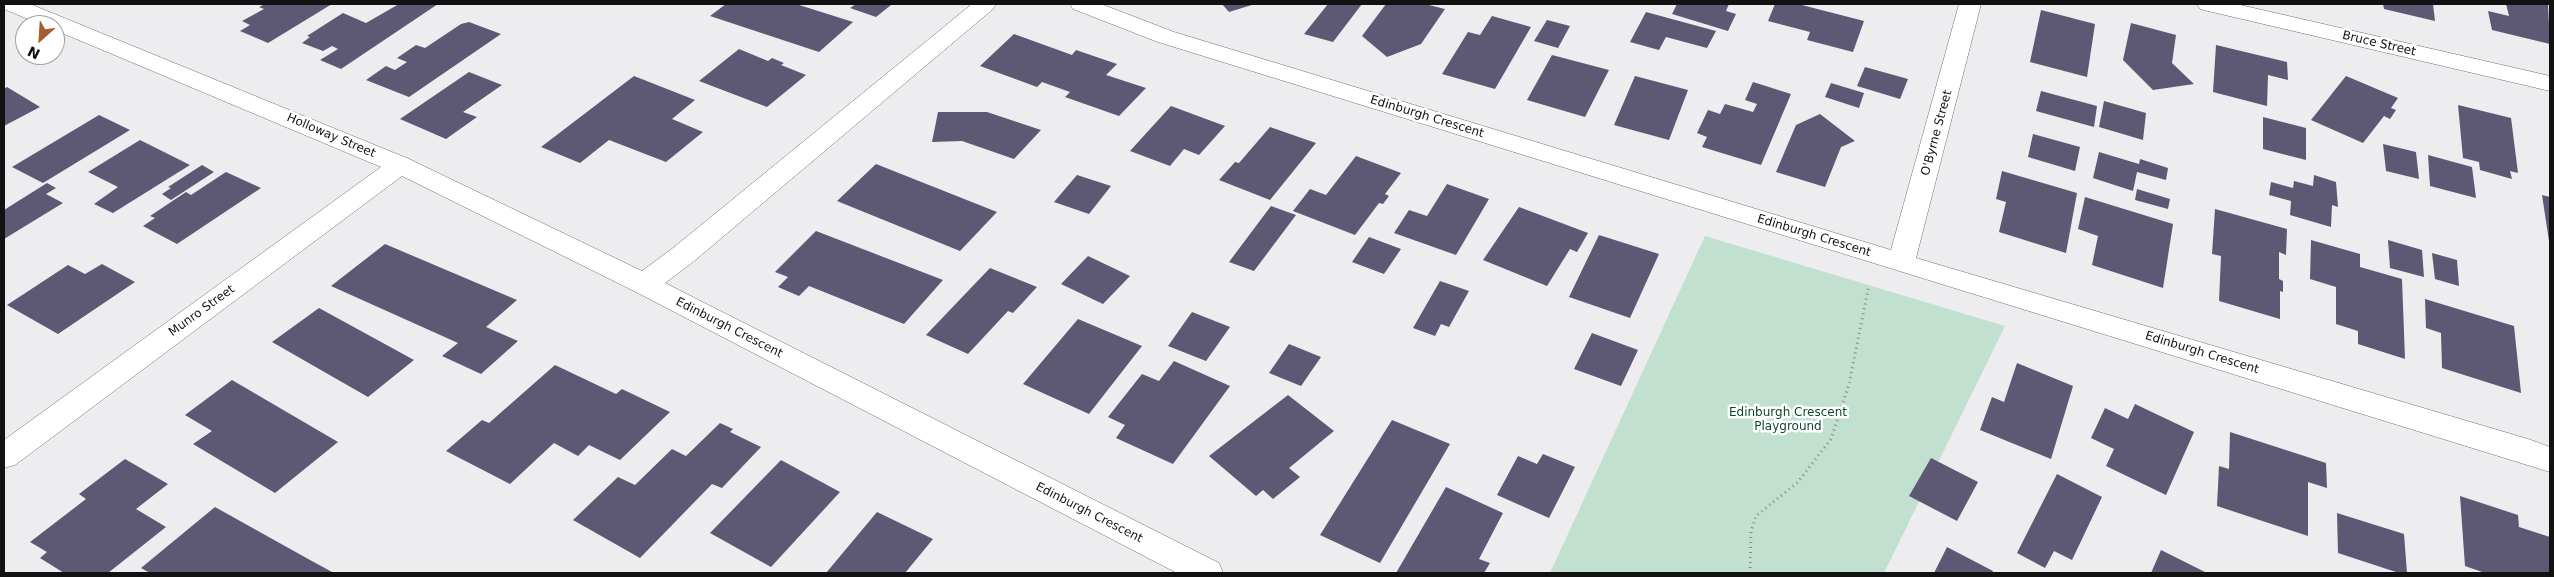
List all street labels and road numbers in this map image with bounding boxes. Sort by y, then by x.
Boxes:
street label: Bruce Street [2341,29,2417,59]
street label: O'Byrne Street [1919,89,1955,177]
street label: Edinburgh Crescent [1368,93,1486,141]
street label: Holloway Street [284,111,378,161]
street label: Edinburgh Crescent [1755,212,1873,260]
street label: Munro Street [166,282,238,340]
street label: Edinburgh Crescent [673,295,785,361]
street label: Edinburgh Crescent [2143,329,2261,377]
street label: Edinburgh Crescent [1033,480,1145,546]

